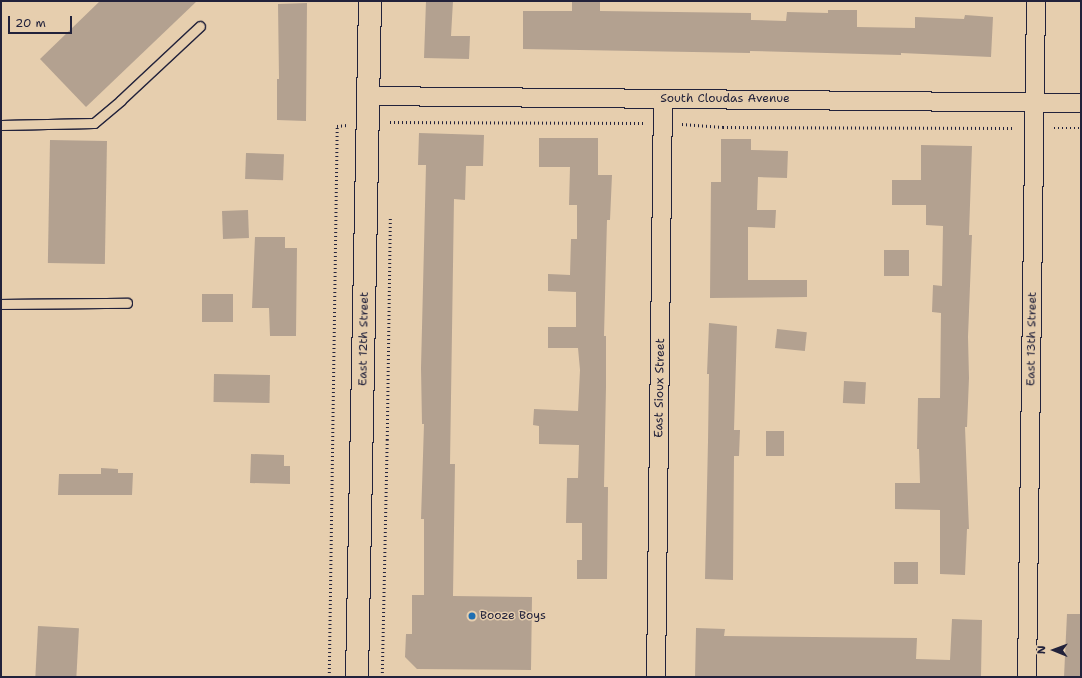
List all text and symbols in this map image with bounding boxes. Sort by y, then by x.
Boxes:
scale bar [10,8,74,34]
text: 20 m [15,15,46,31]
street label: South Cloudas Avenue [660,92,790,106]
street label: East 12th Street [356,292,372,386]
street label: East 13th Street [1024,292,1040,386]
street label: East Sioux Street [652,338,668,438]
place label: Booze Boys [480,609,546,623]
marker: Booze Boys [467,611,477,621]
north arrow [1034,630,1074,670]
text: N [1034,645,1049,654]

